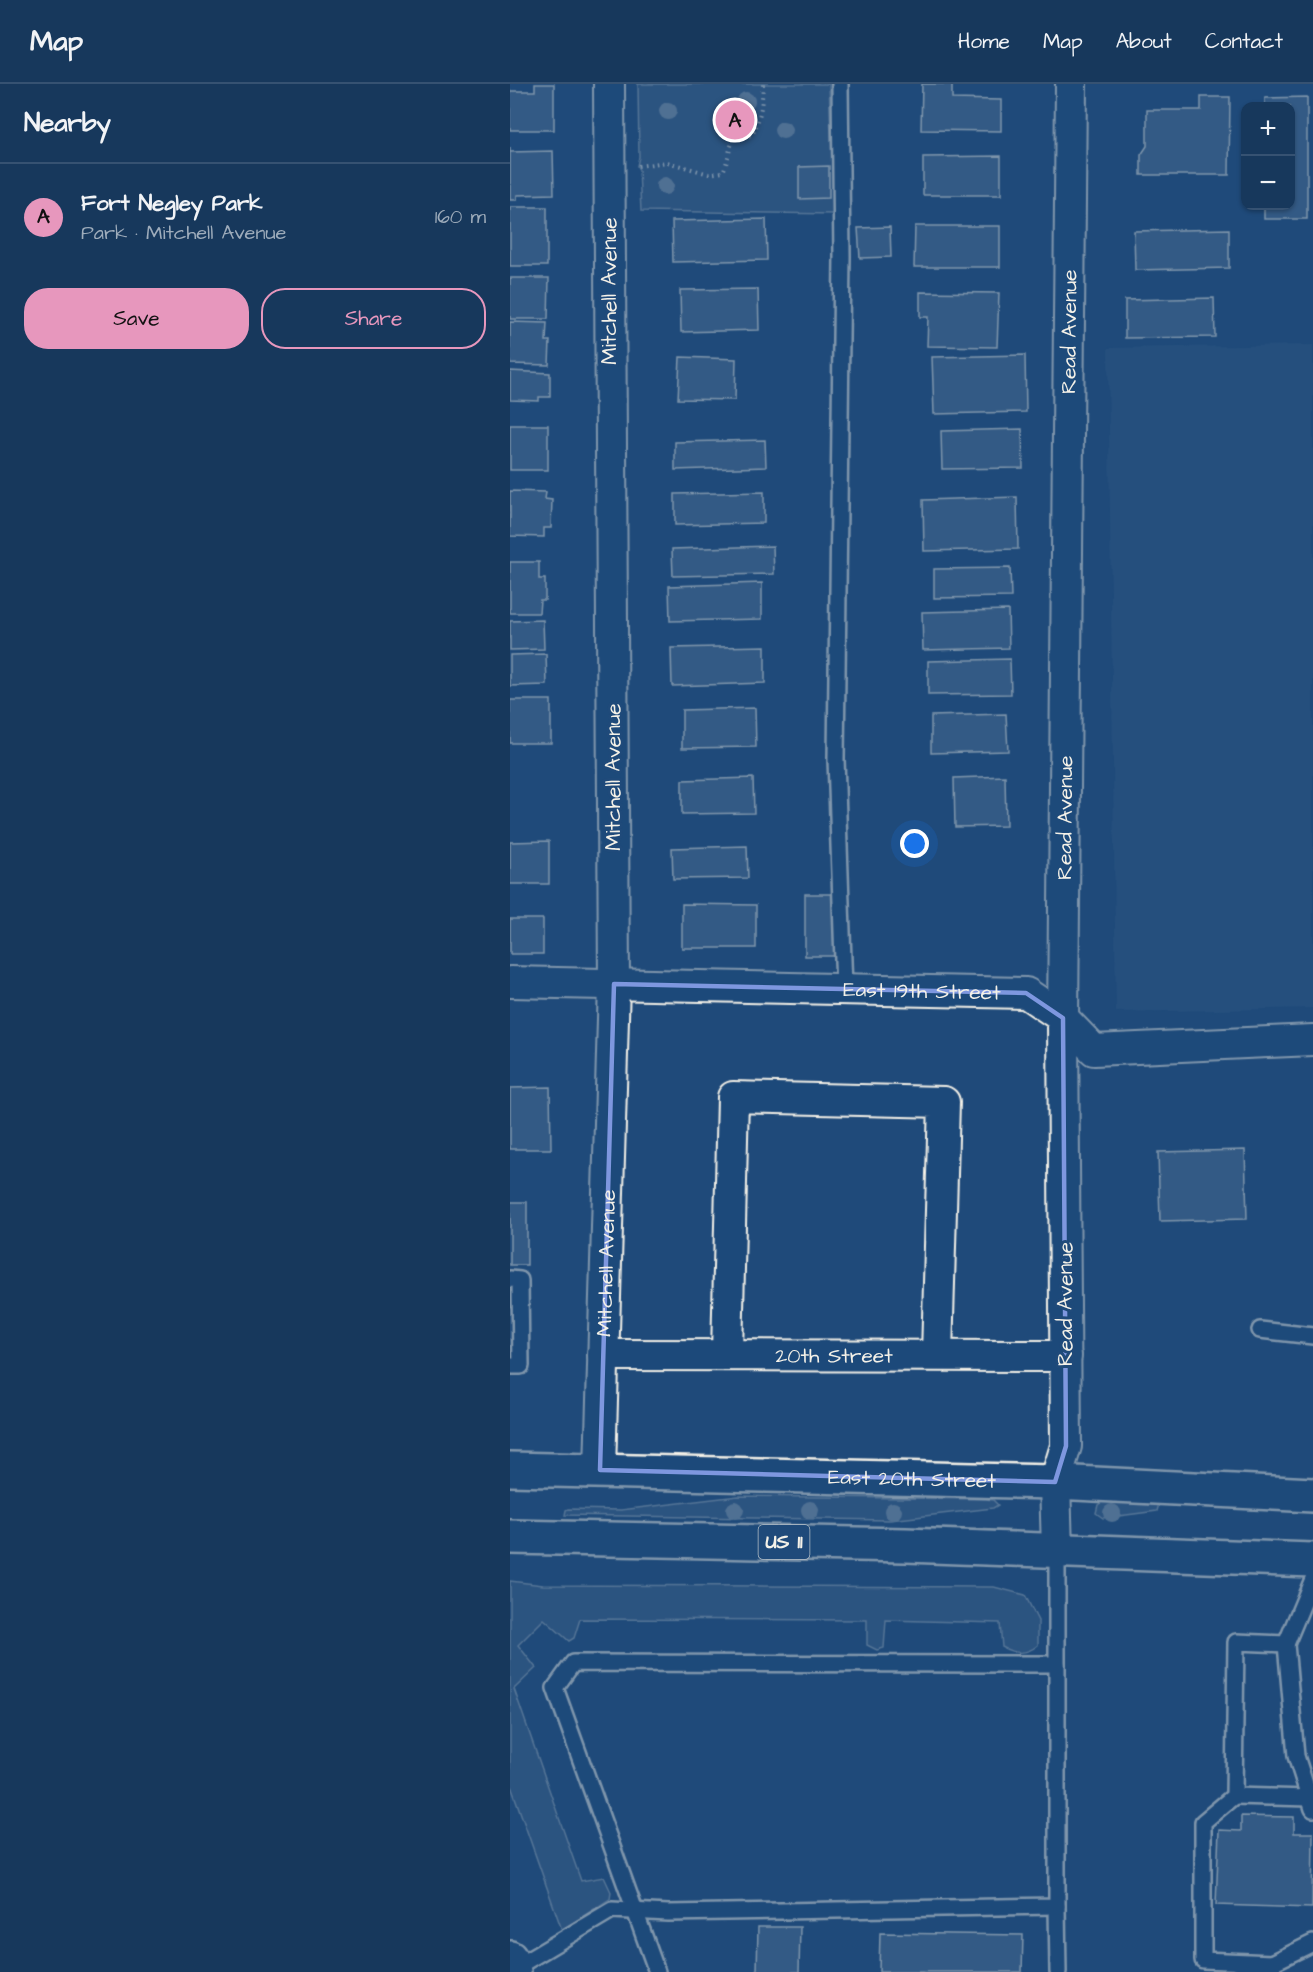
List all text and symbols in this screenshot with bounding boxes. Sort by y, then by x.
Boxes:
text: Map [30,22,83,61]
text: Home [958,27,1010,56]
text: Map [1043,27,1083,56]
text: About [1116,27,1172,56]
text: Contact [1205,27,1283,56]
pin: A [716,98,754,142]
map controls [1241,102,1295,210]
button: + [1241,102,1295,156]
text: Nearby [24,105,111,141]
button: − [1241,156,1295,210]
text: Fort Negley Park [81,188,263,219]
text: A [37,203,50,231]
text: 160 m [435,203,486,231]
street label: Mitchell Avenue [595,217,624,365]
text: Park · Mitchell Avenue [81,219,286,247]
street label: Read Avenue [1054,269,1084,394]
button: Save [24,288,249,349]
button: Share [261,288,486,349]
street label: Mitchell Avenue [599,703,628,851]
street label: Read Avenue [1050,755,1080,880]
your location [900,829,929,858]
street label: East 19th Street [843,975,1001,1007]
street label: Mitchell Avenue [589,1189,623,1337]
street label: Read Avenue [1051,1242,1080,1366]
street label: 20th Street [775,1341,893,1370]
street label: East 20th Street [828,1462,997,1495]
road number: US 11 [758,1525,810,1559]

